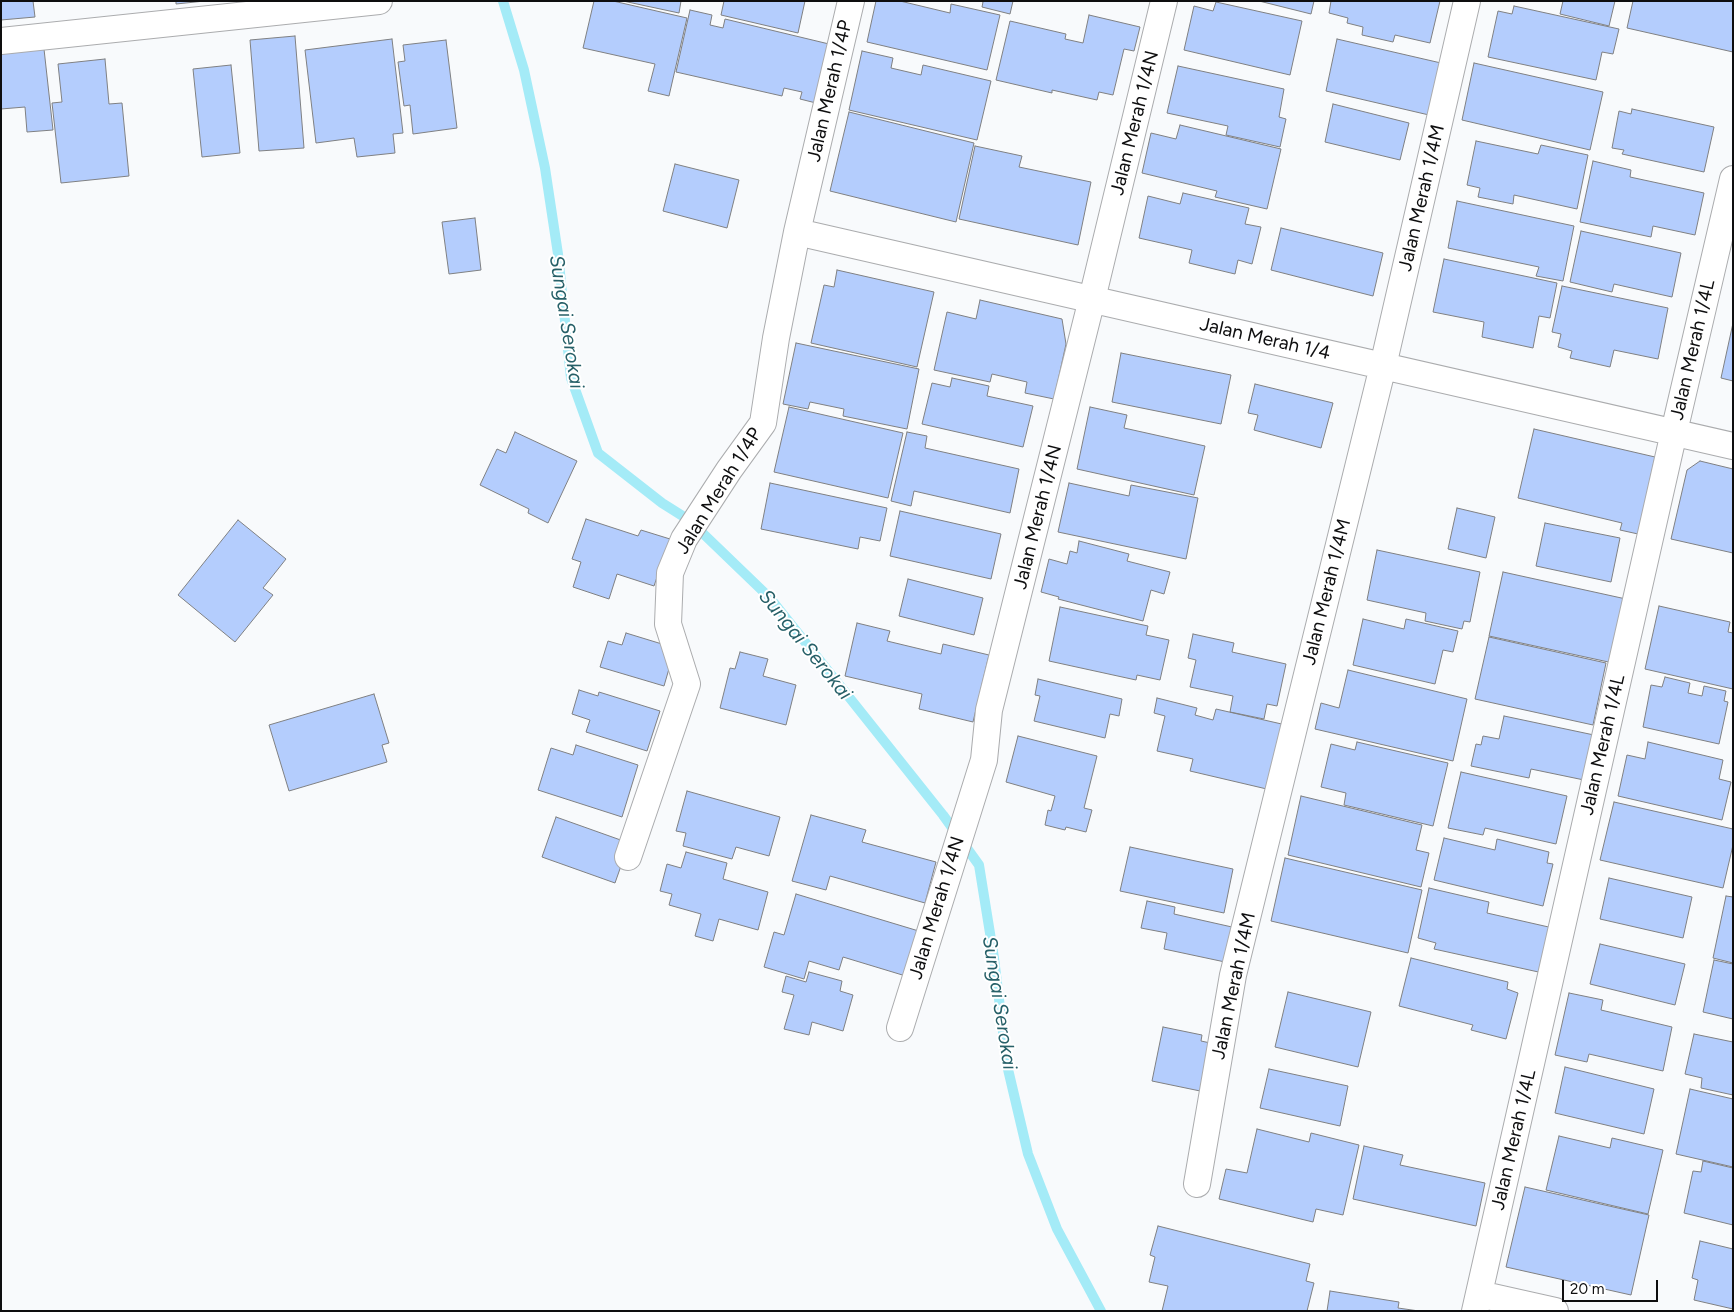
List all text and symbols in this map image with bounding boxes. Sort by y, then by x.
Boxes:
street label: Jalan Merah 1/4P [803,18,857,164]
street label: Jalan Merah 1/4N [1106,48,1164,198]
street label: Jalan Merah 1/4M [1394,123,1450,273]
water label: Sungai Serokai [544,253,588,391]
street label: Jalan Merah 1/4L [1666,278,1720,422]
street label: Jalan Merah 1/4 [1197,313,1333,365]
street label: Jalan Merah 1/4P [671,424,767,558]
street label: Jalan Merah 1/4N [1009,442,1067,592]
street label: Jalan Merah 1/4M [1298,517,1356,667]
water label: Sungai Serokai [753,585,857,705]
street label: Jalan Merah 1/4L [1576,673,1630,817]
street label: Jalan Merah 1/4N [904,834,970,982]
street label: Jalan Merah 1/4M [1207,910,1261,1062]
water label: Sungai Serokai [977,934,1021,1072]
street label: Jalan Merah 1/4L [1487,1068,1541,1212]
scale bar [1564,1270,1660,1302]
text: 20 m [1570,1280,1604,1298]

